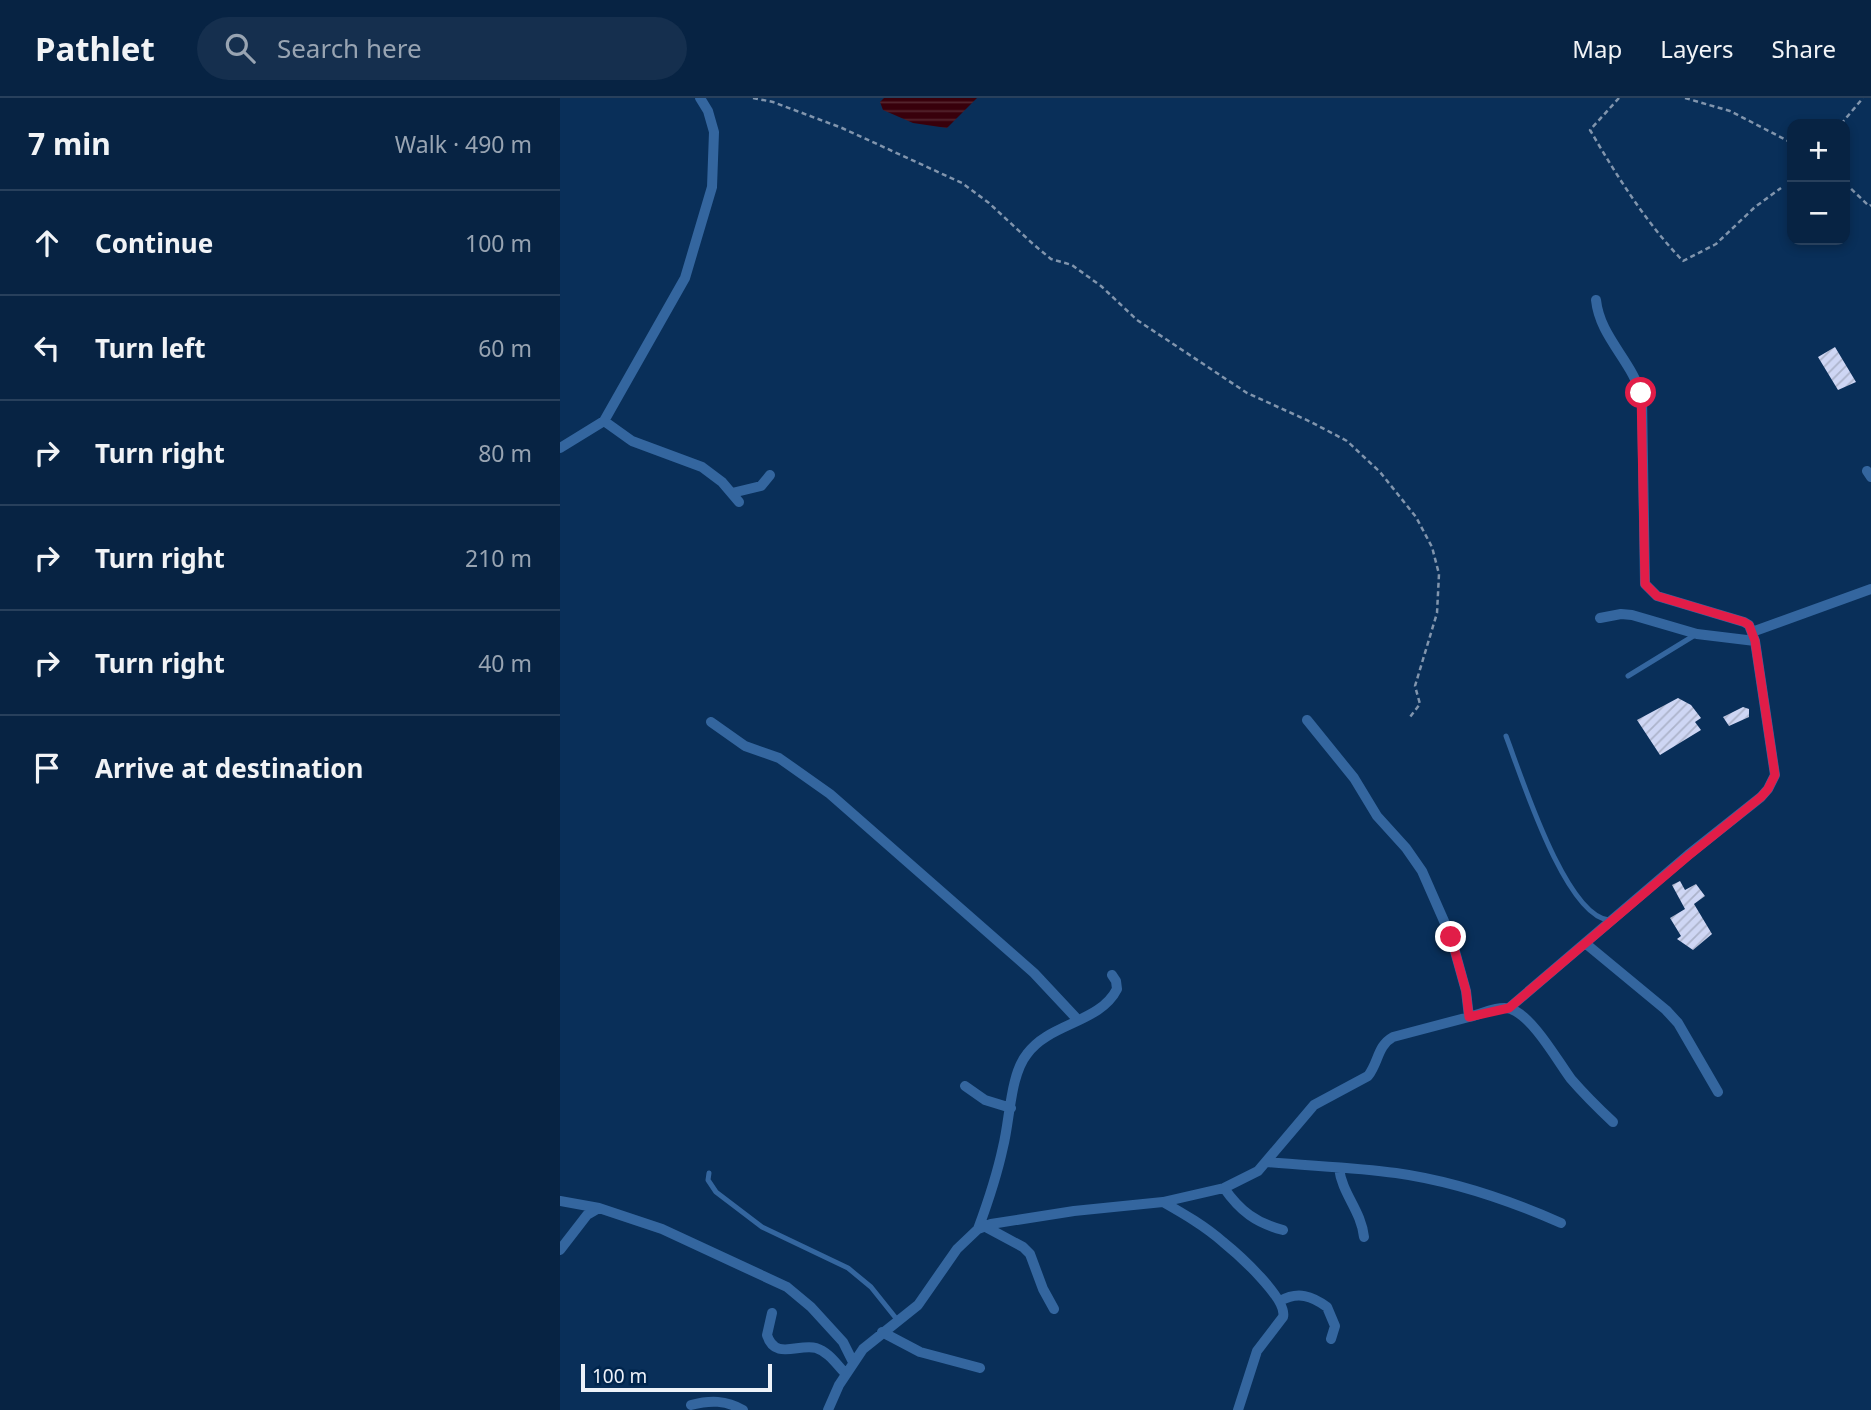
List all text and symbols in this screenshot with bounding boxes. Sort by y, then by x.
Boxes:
search box [197,17,687,80]
text: Pathlet [35,26,155,71]
icon: search [221,29,259,67]
text: Search here [277,30,422,66]
text: Map [1572,32,1622,65]
text: Layers [1660,32,1734,65]
text: Share [1772,32,1836,65]
map controls [1787,119,1850,245]
button: + [1787,119,1850,182]
text: 7 min [28,123,111,164]
text: Walk · 490 m [395,128,532,160]
button: − [1787,182,1850,245]
icon: ahead [28,224,66,262]
text: Continue [95,225,213,261]
text: 100 m [465,227,532,259]
icon: left [28,329,66,367]
text: Turn left [95,330,206,366]
text: 60 m [478,332,532,364]
route start [1625,377,1656,408]
icon: right [28,434,66,472]
text: Turn right [95,435,225,471]
text: 80 m [478,437,532,469]
icon: right [28,539,66,577]
text: Turn right [95,540,225,576]
text: 210 m [465,542,532,574]
icon: right [28,644,66,682]
text: Turn right [95,645,225,681]
text: 40 m [478,647,532,679]
icon: arrive [28,749,66,787]
text: Arrive at destination [95,750,364,786]
route end [1435,921,1466,952]
scale bar [581,1361,772,1393]
text: 100 m [592,1363,647,1389]

